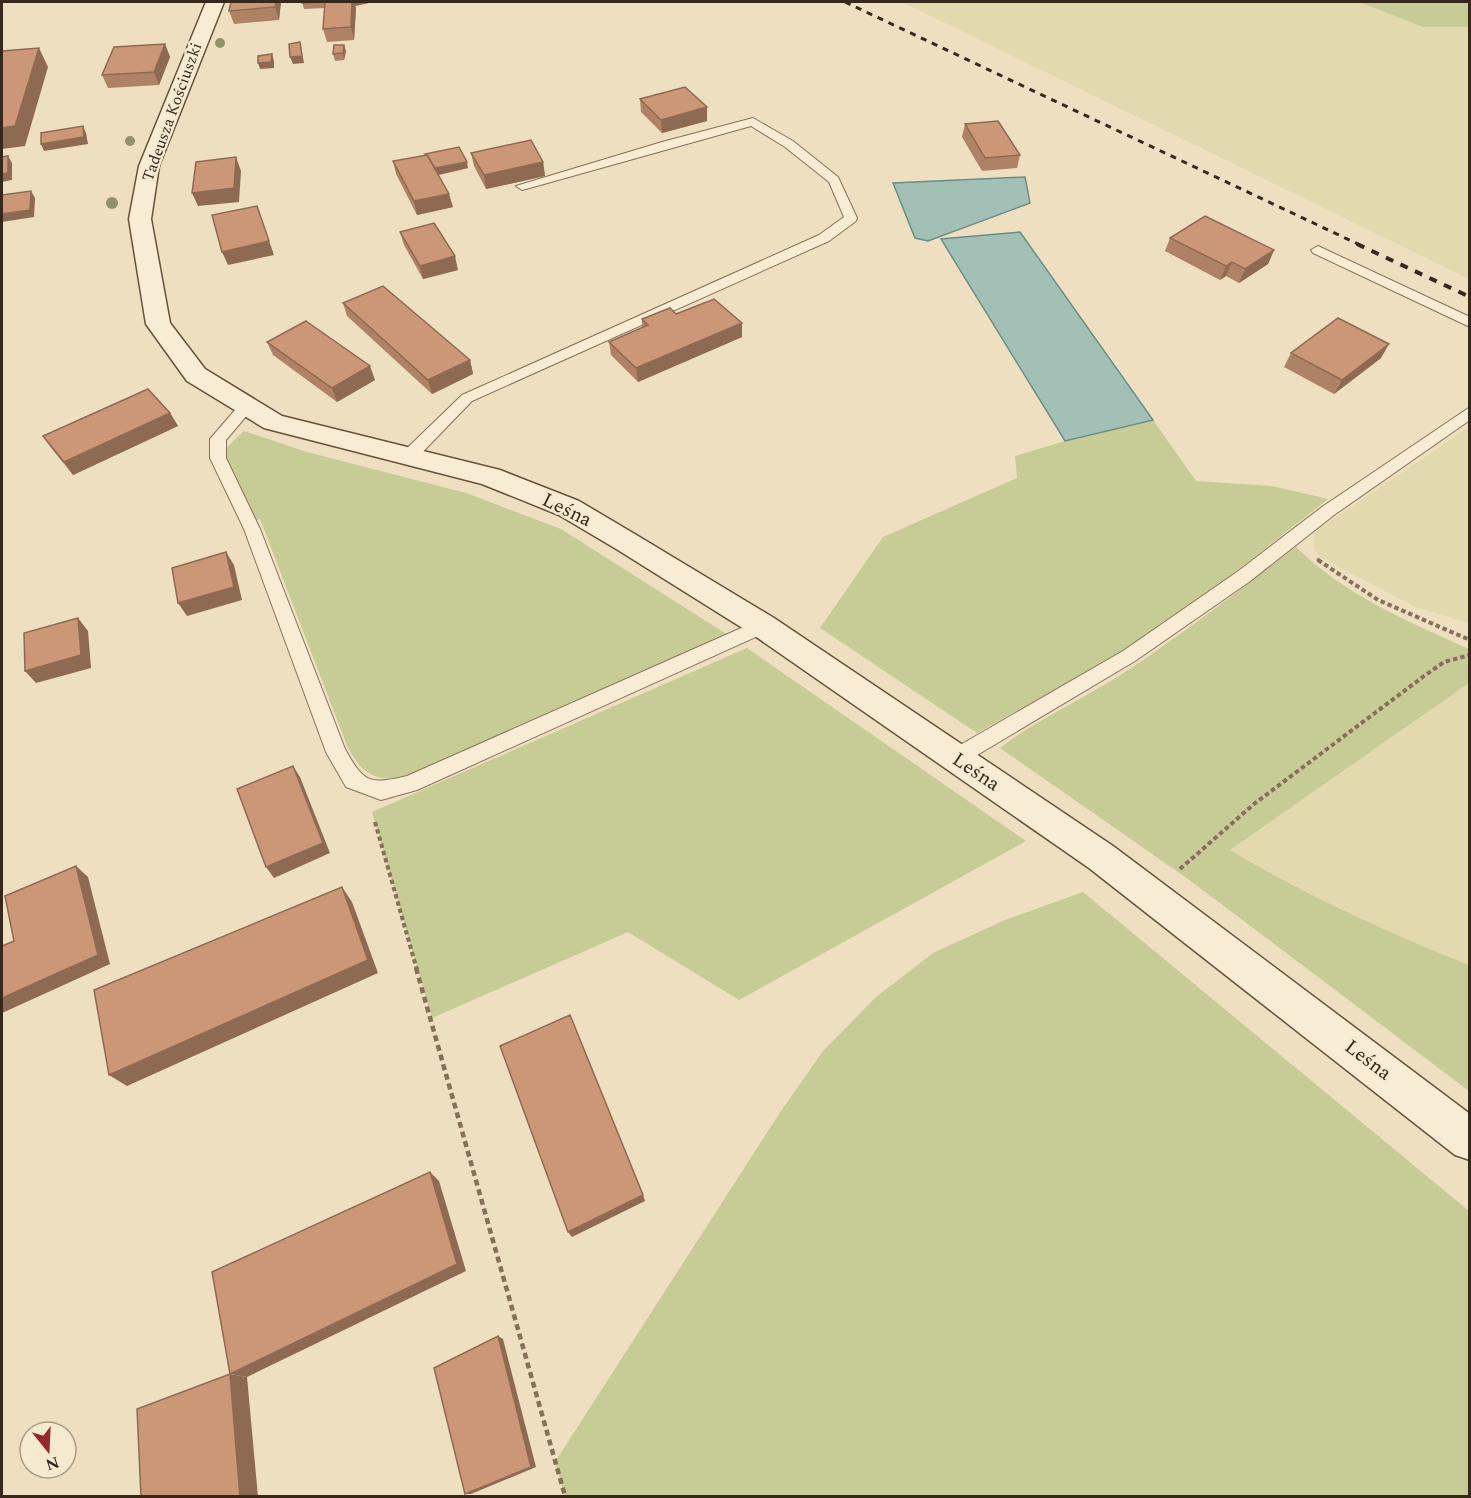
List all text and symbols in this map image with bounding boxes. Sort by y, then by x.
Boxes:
street label: Tadeusza Kościuszki [136,39,208,185]
street label: Leśna [537,485,597,535]
street label: Leśna [946,745,1006,799]
street label: Leśna [1338,1032,1398,1088]
north arrow [18,1420,78,1480]
text: N [42,1450,62,1477]

